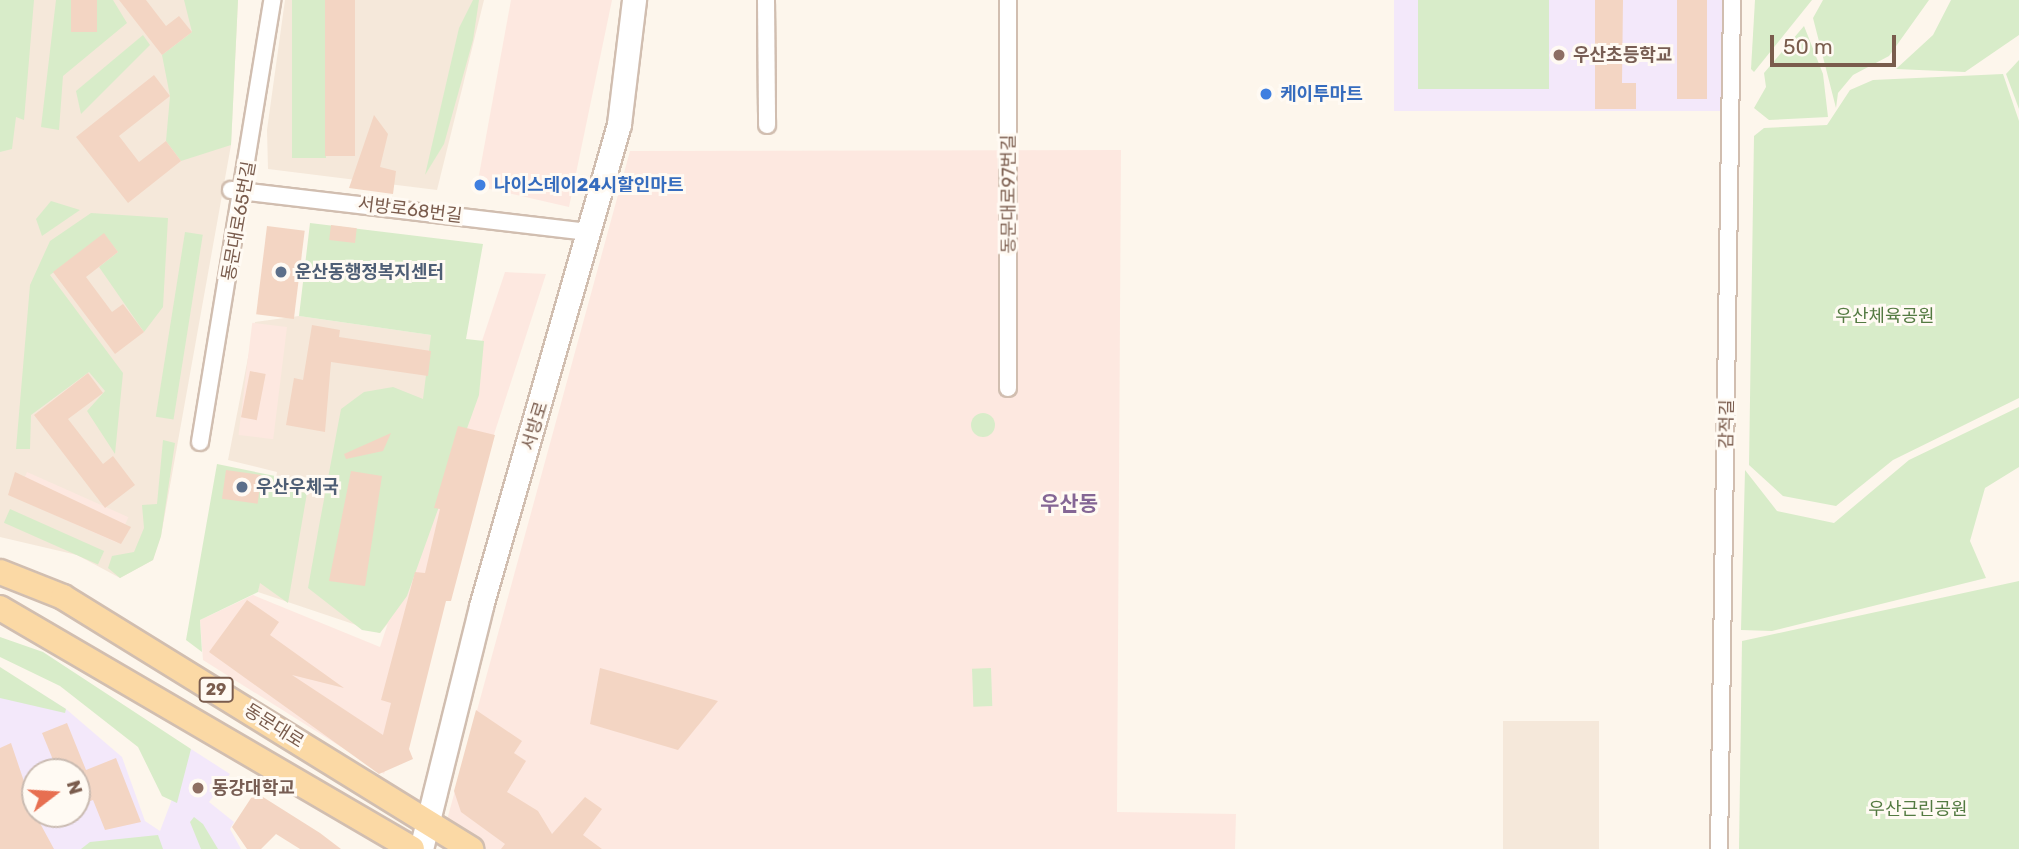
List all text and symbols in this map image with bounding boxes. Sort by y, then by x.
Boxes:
scale bar [1774,21,1900,65]
text: 50 m [1783,34,1833,59]
place label: 우산초등학교 [1573,44,1672,66]
marker: 우산초등학교 [1551,47,1567,63]
place label: 케이투마트 [1280,83,1363,105]
marker: 케이투마트 [1258,86,1274,102]
street label: 동문대로97번길 [998,134,1020,254]
street label: 동문대로65번길 [218,160,260,282]
place label: 나이스데이24시할인마트 [494,174,684,196]
marker: 나이스데이24시할인마트 [472,177,488,193]
street label: 서방로68번길 [357,193,463,227]
place label: 운산동행정복지센터 [295,261,444,283]
marker: 운산동행정복지센터 [273,264,289,280]
park label: 우산체육공원 [1835,305,1935,327]
street label: 서방로 [517,399,553,453]
street label: 감적길 [1716,399,1738,449]
place label: 우산우체국 [256,476,339,498]
marker: 우산우체국 [234,479,250,495]
district label: 우산동 [1040,491,1098,517]
road number: 29 [198,678,234,702]
street label: 동문대로 [240,699,308,753]
north arrow [21,758,91,828]
text: N [62,777,88,797]
place label: 동강대학교 [212,777,295,799]
marker: 동강대학교 [190,780,206,796]
park label: 우산근린공원 [1868,798,1968,820]

